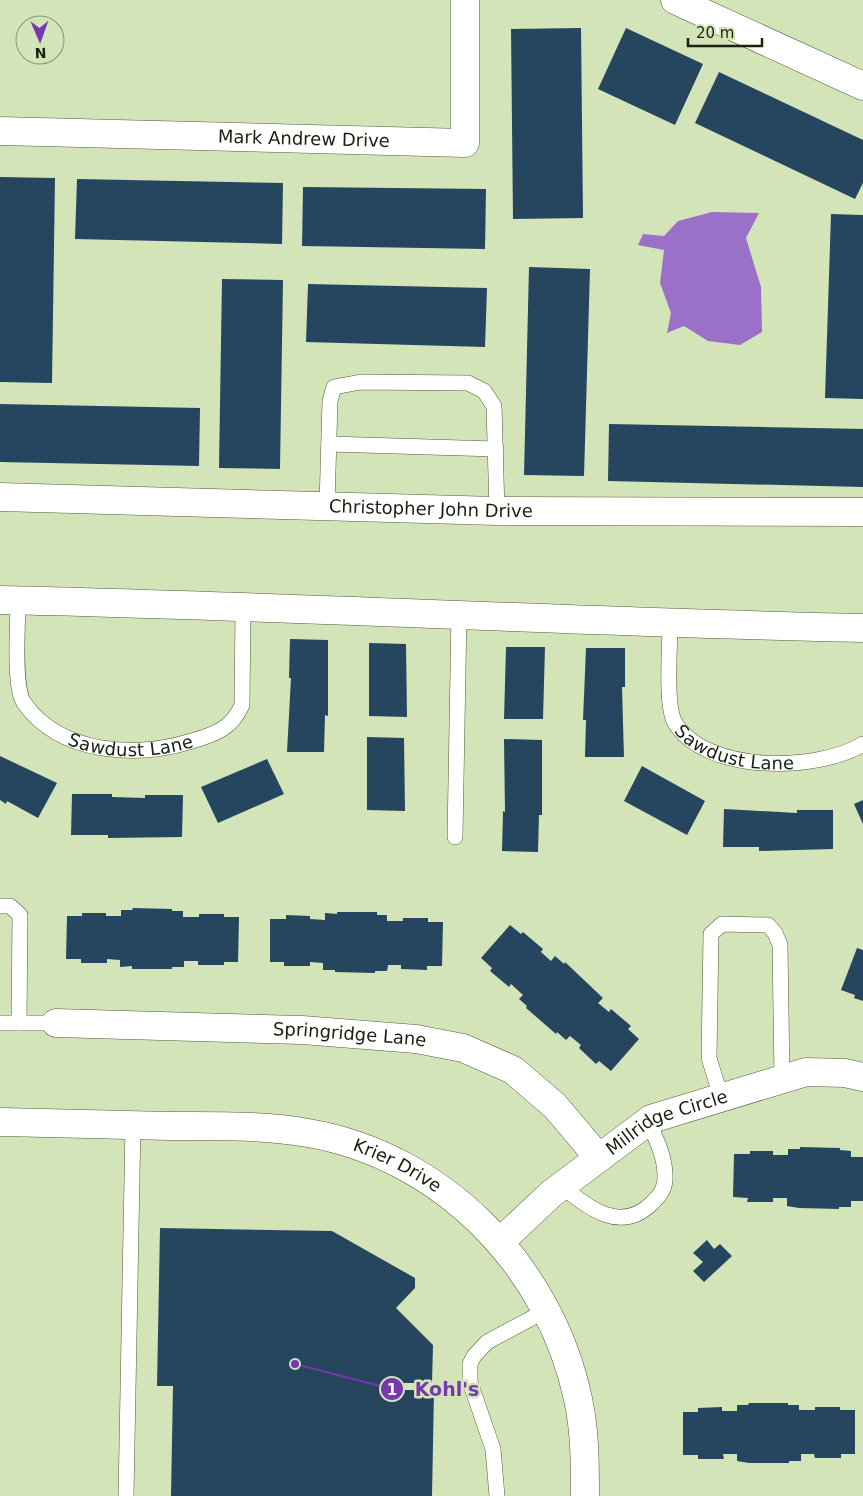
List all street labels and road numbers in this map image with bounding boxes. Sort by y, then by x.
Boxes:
street label: Mark Andrew Drive [218,126,390,151]
street label: Christopher John Drive [329,495,533,521]
street label: Sawdust Lane [670,720,794,774]
street label: Sawdust Lane [65,728,195,760]
street label: Springridge Lane [273,1018,428,1051]
street label: Millridge Circle [601,1085,730,1159]
street label: Krier Drive [351,1134,446,1196]

